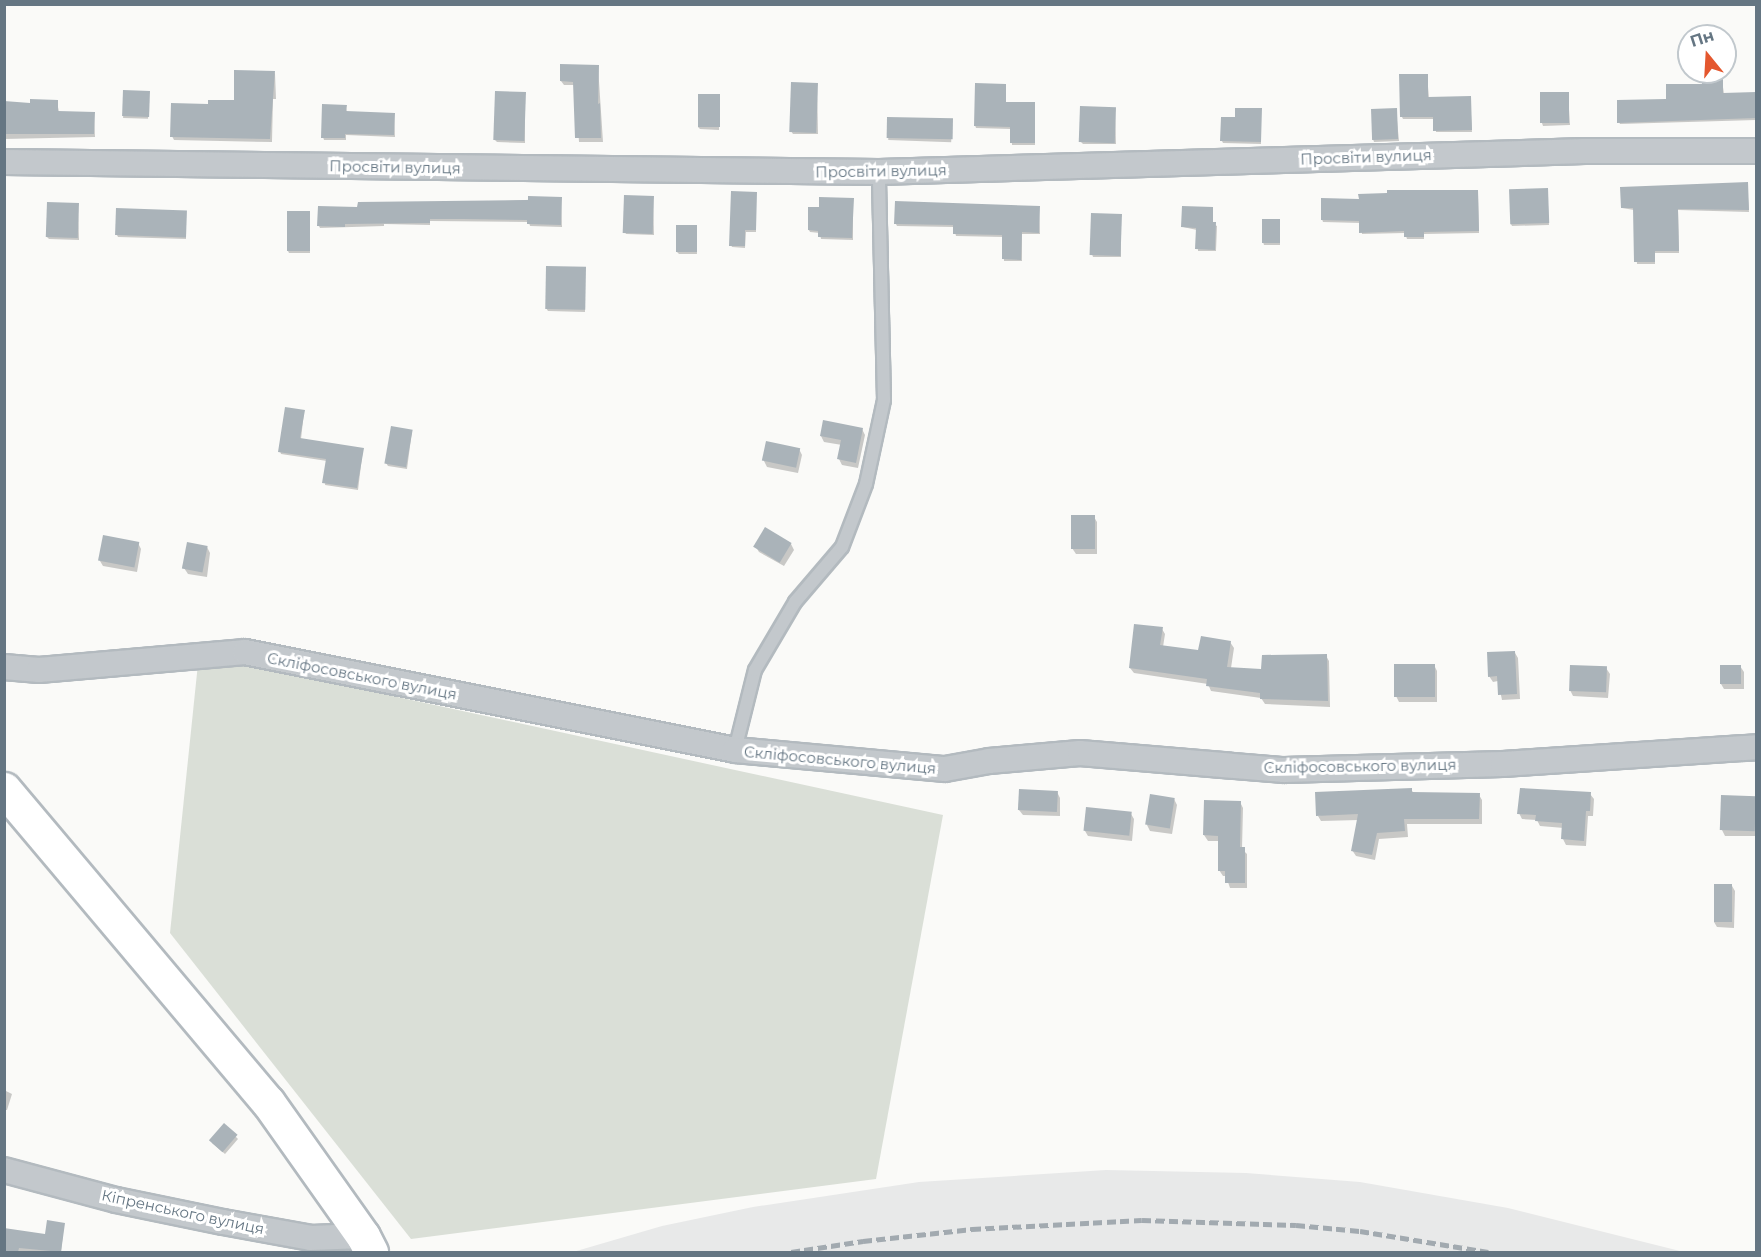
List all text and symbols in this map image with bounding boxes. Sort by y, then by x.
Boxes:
north arrow [1677,24,1737,84]
text: Пн [1687,26,1716,51]
street label: Просвіти вулиця [1300,146,1432,168]
street label: Просвіти вулиця [329,157,461,177]
street label: Просвіти вулиця [815,161,947,181]
street label: Скліфосовського вулиця [266,649,458,703]
street label: Скліфосовського вулиця [743,743,937,777]
street label: Скліфосовського вулиця [1263,755,1457,777]
street label: Кіпренського вулиця [100,1186,266,1238]

